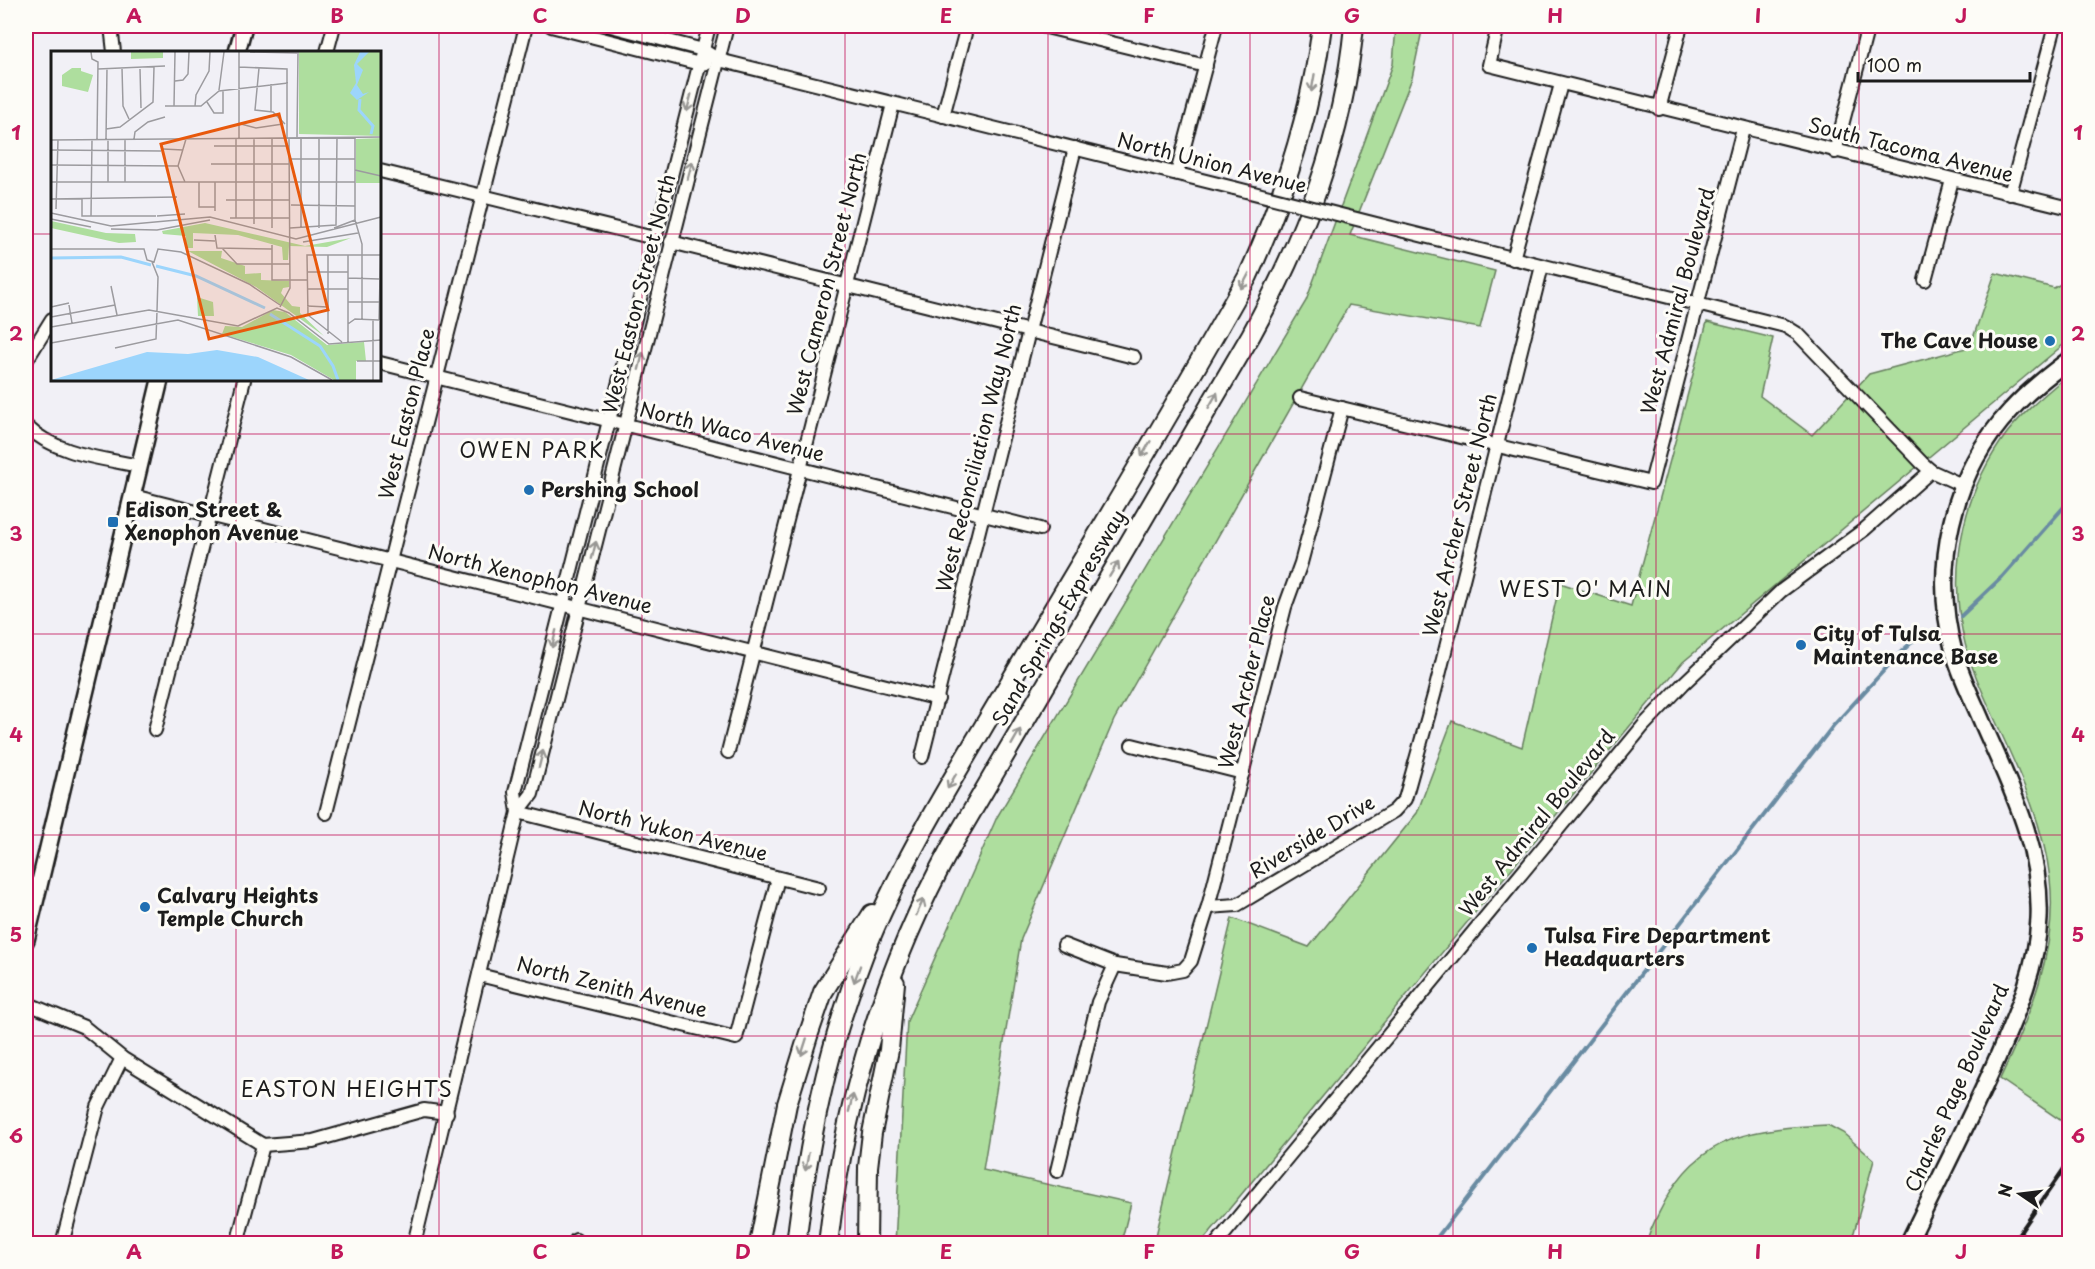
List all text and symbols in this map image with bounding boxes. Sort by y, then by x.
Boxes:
text: A [126,0,142,30]
text: B [330,0,344,30]
text: C [532,0,548,30]
text: D [735,0,751,30]
text: E [940,0,952,30]
text: F [1143,0,1155,30]
text: G [1344,0,1360,30]
text: H [1547,0,1563,30]
text: I [1755,0,1761,30]
text: J [1955,0,1967,30]
scale bar [1858,45,2030,83]
inset map [51,51,381,381]
text: 100 m [1867,51,1922,78]
one-way arrow [1307,73,1318,93]
one-way arrow [683,93,695,112]
street label: South Tacoma Avenue [1806,109,2017,189]
text: 1 [11,117,21,147]
text: 1 [2073,117,2083,147]
street label: North Union Avenue [1114,124,1310,200]
street label: West Cameron Street North [779,149,873,419]
one-way arrow [685,161,696,180]
street label: West Easton Street North [594,171,682,417]
street label: West Admiral Boulevard [1632,184,1722,417]
one-way arrow [1239,272,1251,289]
street label: West Reconciliation Way North [928,300,1028,595]
text: 2 [9,318,23,348]
text: 2 [2071,318,2085,348]
street label: West Easton Place [370,325,442,503]
place label: The Cave House [1881,325,2038,355]
marker: The Cave House [2043,334,2057,348]
one-way arrow [636,352,648,371]
street label: West Archer Street North [1414,390,1504,640]
one-way arrow [1207,392,1219,409]
street label: North Waco Avenue [637,394,828,469]
district label: OWEN PARK [459,433,605,465]
one-way arrow [1140,440,1152,457]
place label: Pershing School [541,474,699,504]
marker: Pershing School [522,483,536,497]
place label: Edison Street & Xenophon Avenue [125,494,299,547]
street label: Sand Springs Expressway [984,504,1132,731]
marker: Edison Street & Xenophon Avenue [106,515,120,529]
text: 3 [9,518,23,548]
text: 3 [2071,518,2085,548]
street label: North Xenophon Avenue [425,536,656,620]
one-way arrow [589,541,601,560]
one-way arrow [1109,561,1121,578]
district label: WEST O' MAIN [1499,572,1673,604]
street label: West Archer Place [1210,592,1282,772]
place label: City of Tulsa Maintenance Base [1813,618,1998,671]
one-way arrow [547,629,559,648]
marker: City of Tulsa Maintenance Base [1794,638,1808,652]
text: 4 [9,719,23,749]
text: 4 [2071,719,2085,749]
street label: West Admiral Boulevard [1451,722,1621,923]
one-way arrow [1010,729,1022,746]
one-way arrow [536,750,548,769]
one-way arrow [946,772,958,789]
street label: Riverside Drive [1243,787,1380,885]
street label: North Yukon Avenue [576,792,771,868]
place label: Calvary Heights Temple Church [157,880,318,933]
one-way arrow [916,898,927,916]
marker: Calvary Heights Temple Church [138,900,152,914]
text: 5 [10,919,22,949]
text: 5 [2072,919,2084,949]
place label: Tulsa Fire Department Headquarters [1544,920,1771,973]
marker: Tulsa Fire Department Headquarters [1525,941,1539,955]
street label: North Zenith Avenue [514,948,711,1024]
one-way arrow [851,964,862,982]
street label: Charles Page Boulevard [1897,979,2016,1197]
one-way arrow [797,1037,808,1056]
district label: EASTON HEIGHTS [241,1072,453,1104]
one-way arrow [846,1094,858,1113]
text: 6 [9,1120,23,1150]
text: 6 [2071,1120,2085,1150]
one-way arrow [802,1151,813,1171]
north arrow [1990,1164,2050,1224]
text: N [1991,1181,2018,1199]
text: A [126,1236,142,1266]
text: B [330,1236,344,1266]
text: C [532,1236,548,1266]
text: D [735,1236,751,1266]
text: E [940,1236,952,1266]
text: F [1143,1236,1155,1266]
text: G [1344,1236,1360,1266]
text: H [1547,1236,1563,1266]
text: I [1755,1236,1761,1266]
text: J [1955,1236,1967,1266]

